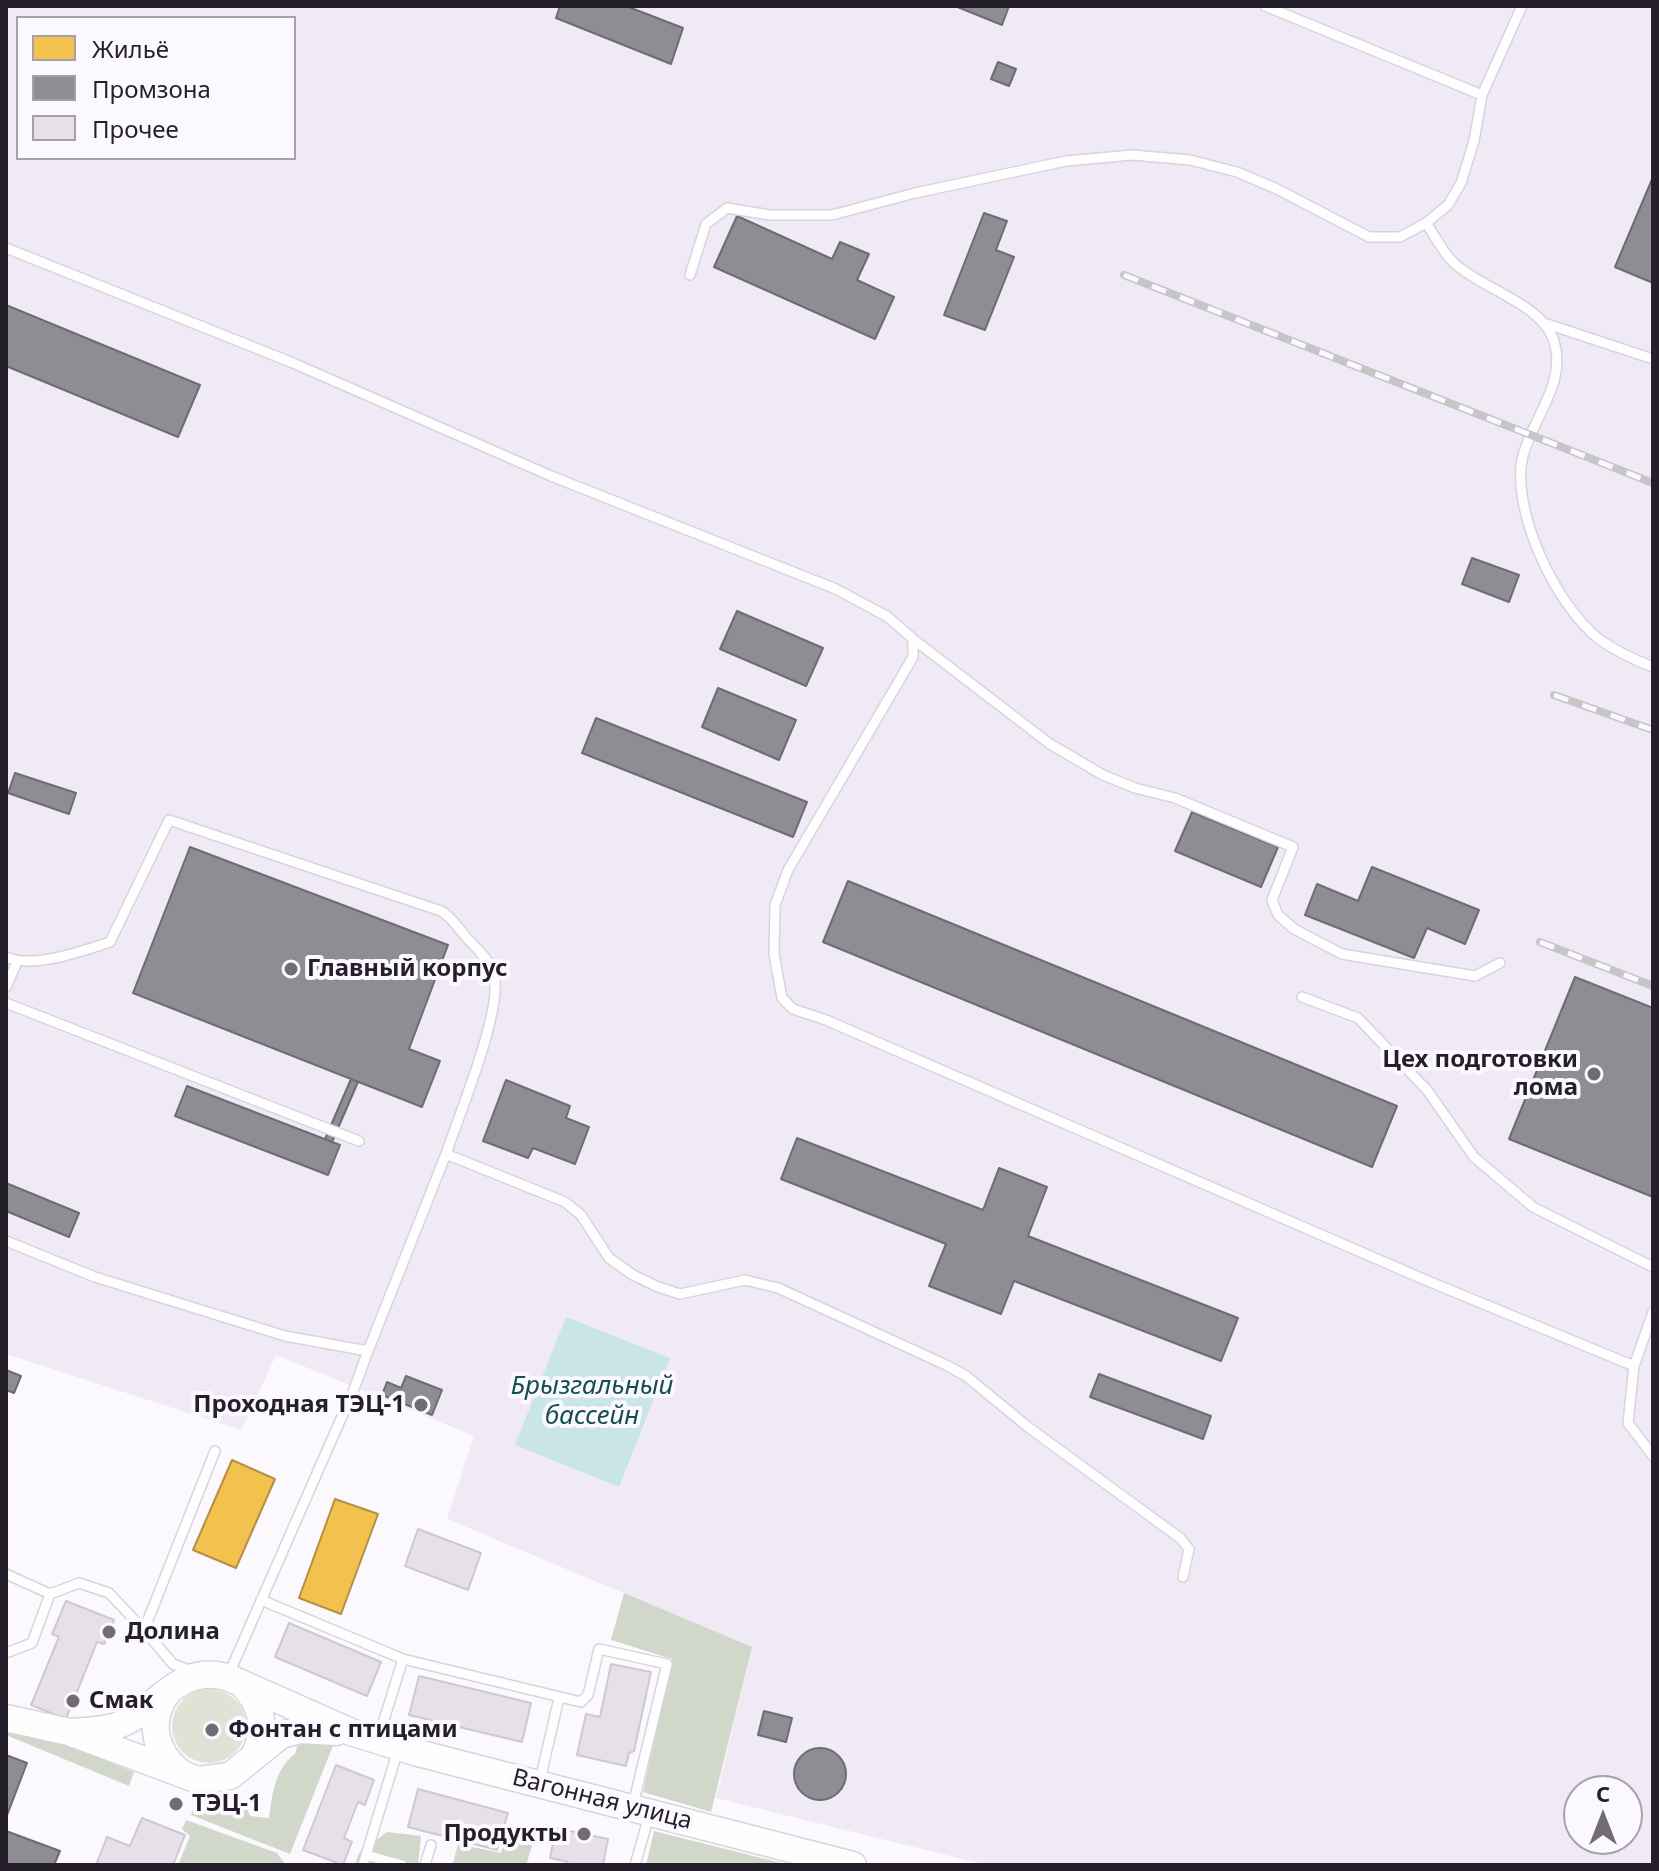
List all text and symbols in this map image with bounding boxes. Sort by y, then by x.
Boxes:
legend [16,16,296,160]
text: Жильё [92,32,169,65]
text: Промзона [92,72,211,105]
text: Прочее [92,112,179,145]
place label: Главный корпус [307,955,508,983]
marker: Главный корпус [282,960,300,978]
place label: Цех подготовки лома [1382,1046,1578,1102]
marker: Цех подготовки лома [1585,1065,1603,1083]
water label: Брызгальный бассейн [511,1371,673,1432]
place label: Проходная ТЭЦ-1 [193,1391,405,1419]
marker: Проходная ТЭЦ-1 [412,1396,430,1414]
place label: Долина [125,1618,220,1646]
marker: Долина [100,1623,118,1641]
place label: Смак [89,1687,154,1715]
marker: Смак [64,1692,82,1710]
place label: Фонтан с птицами [228,1716,458,1744]
marker: Фонтан с птицами [203,1721,221,1739]
street label: Вагонная улица [509,1764,695,1836]
north arrow [1563,1775,1643,1855]
text: С [1596,1778,1610,1808]
place label: ТЭЦ-1 [192,1790,262,1818]
marker: ТЭЦ-1 [167,1795,185,1813]
place label: Продукты [443,1820,568,1848]
marker: Продукты [575,1825,593,1843]

